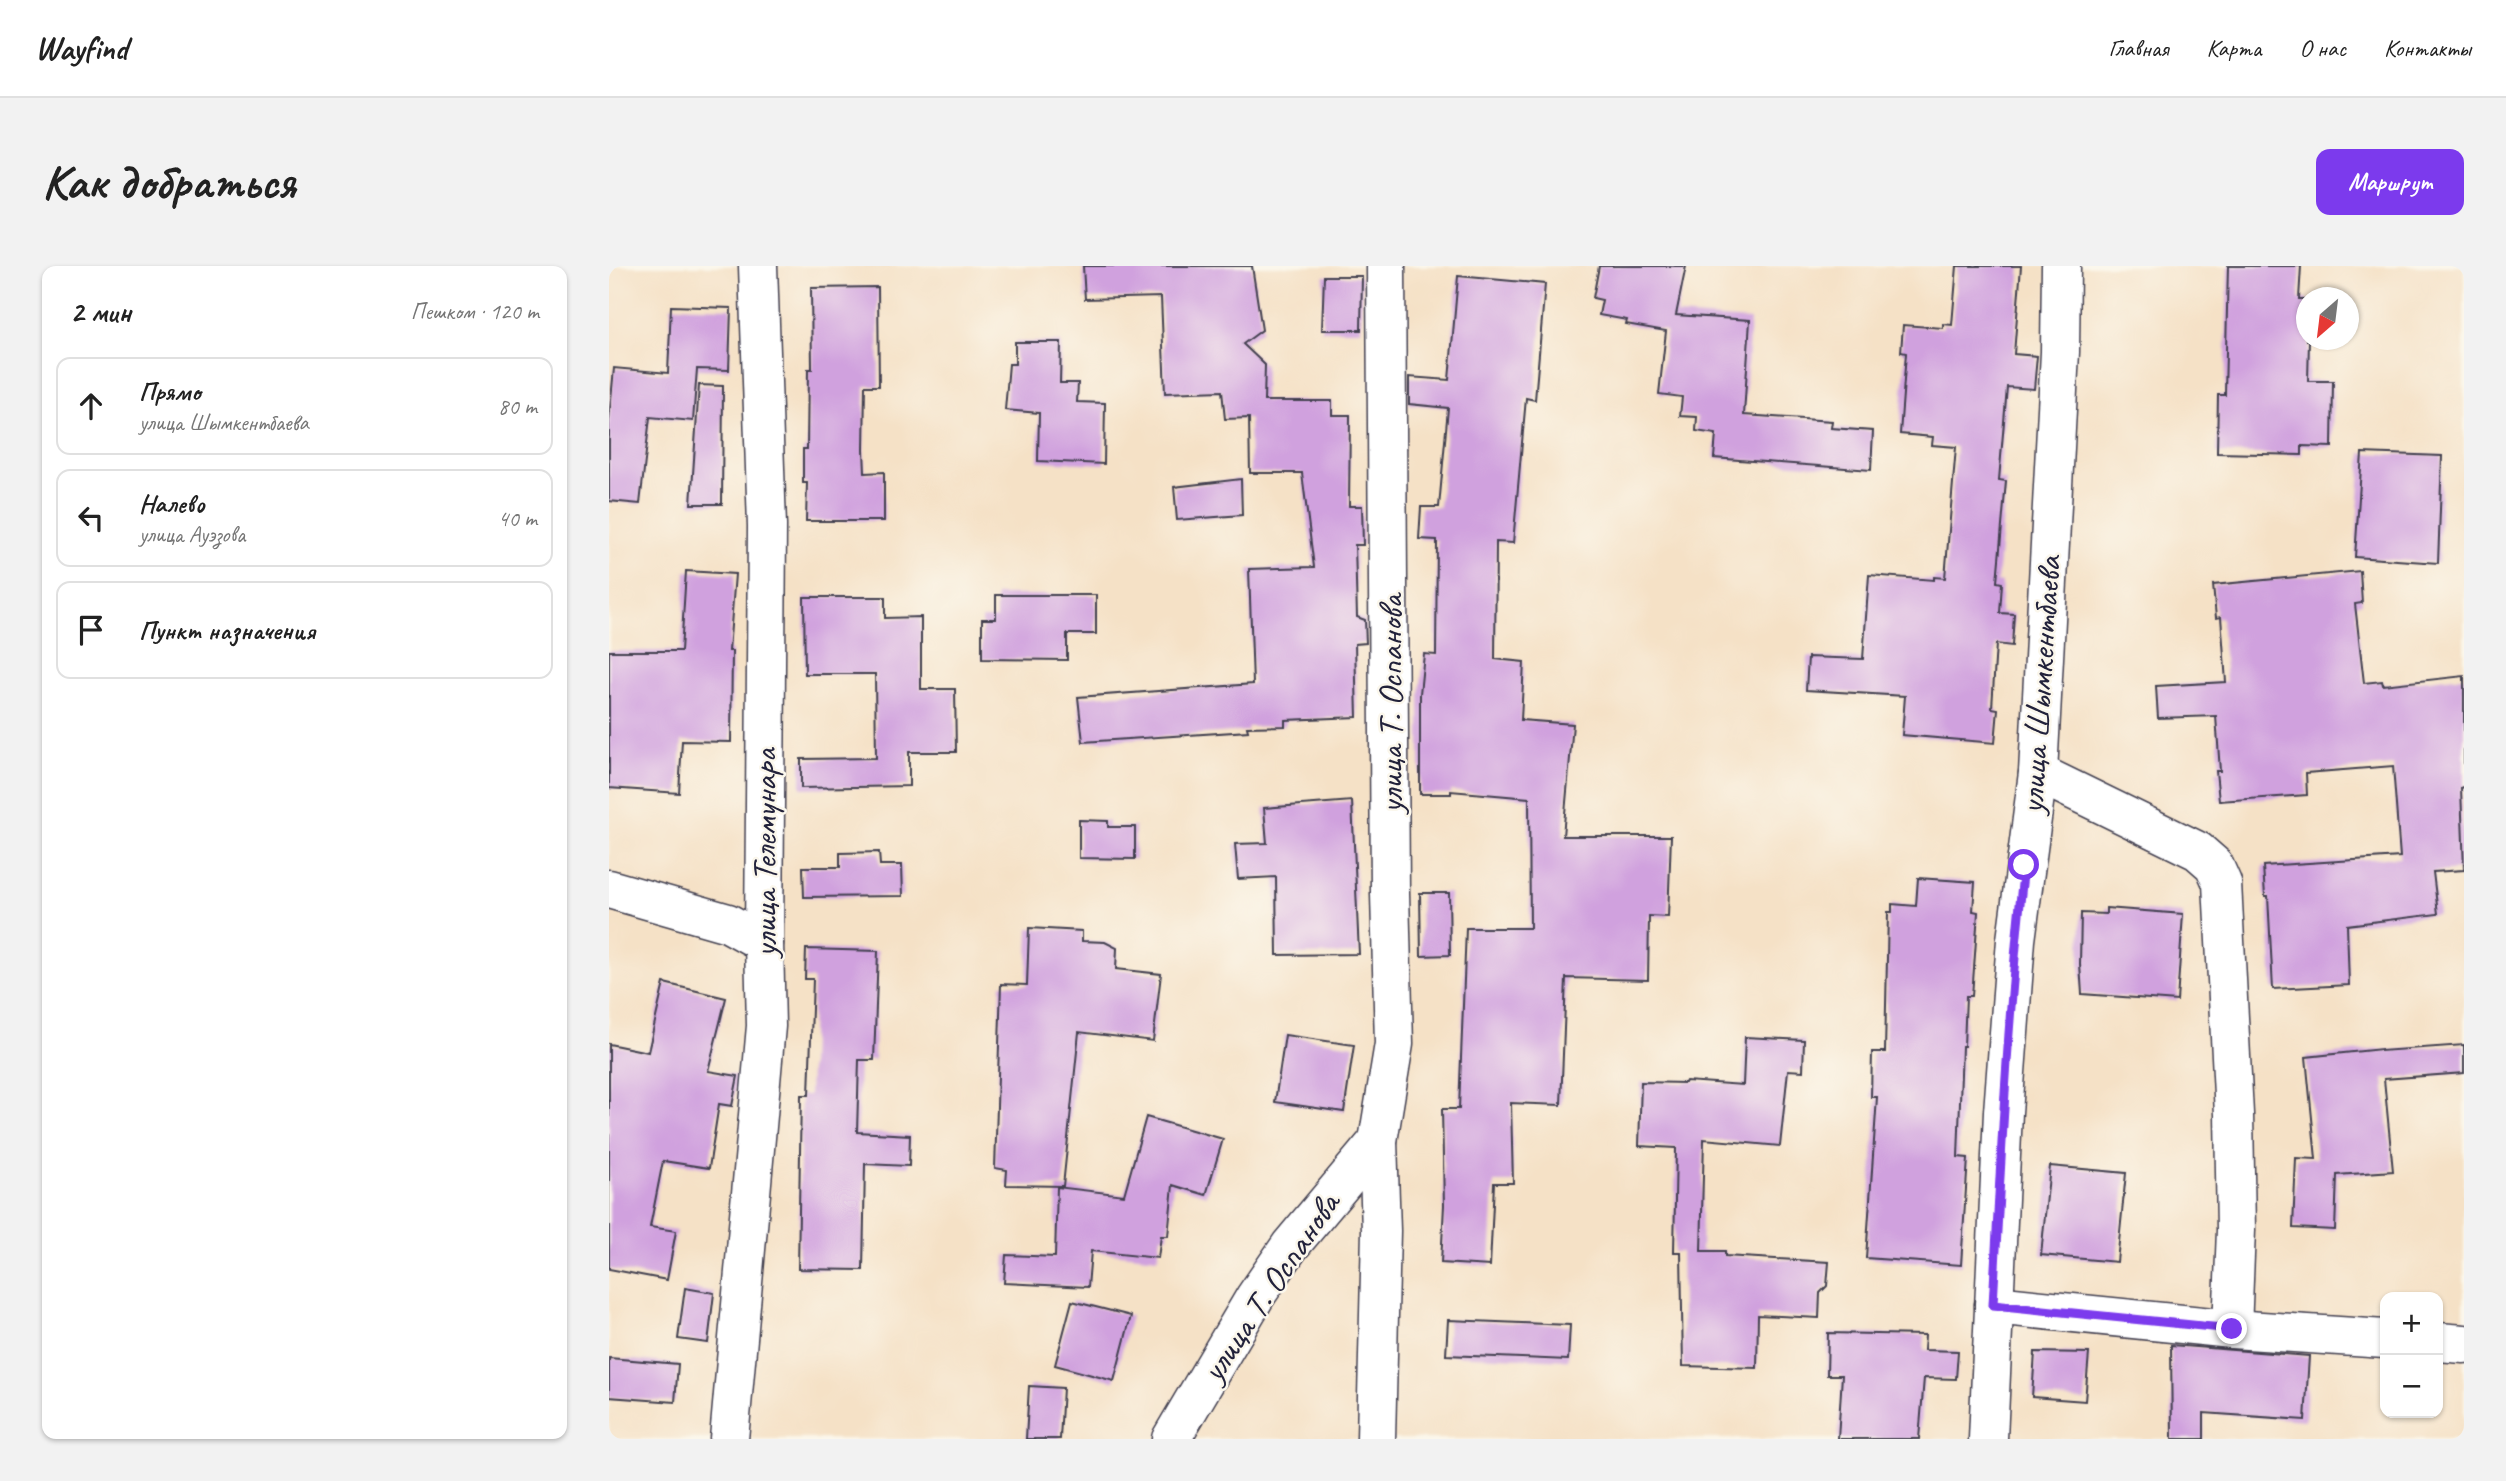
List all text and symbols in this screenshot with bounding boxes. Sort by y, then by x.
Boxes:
text: Wayfind [35,27,128,69]
text: Главная [2108,33,2169,63]
text: Карта [2207,33,2261,63]
text: О нас [2299,33,2346,63]
text: Контакты [2384,33,2471,63]
button: Маршрут [2316,149,2464,215]
text: Как добраться [42,151,295,213]
north arrow [2296,287,2359,350]
text: 2 мин [70,293,131,331]
text: Пешком · 120 m [411,297,539,326]
text: Прямо [139,375,201,408]
icon: ahead [72,387,110,425]
text: 80 m [498,392,537,421]
text: улица Шымкентбаева [139,408,309,437]
text: Налево [139,487,205,520]
icon: left [72,499,110,537]
text: 40 m [498,504,537,533]
text: улица Ауэзова [139,520,245,549]
street label: улица Шымкентбаева [2008,552,2072,817]
street label: улица Т. Оспанова [1368,592,1413,815]
icon: arrive [72,611,110,649]
text: Пункт назначения [139,614,315,647]
street label: улица Телемунара [742,747,787,959]
route start [2008,849,2039,880]
street label: улица Т. Оспанова [1189,1182,1351,1392]
map controls [2380,1292,2443,1418]
button: + [2380,1292,2443,1355]
route end [2216,1313,2247,1344]
button: − [2380,1355,2443,1418]

